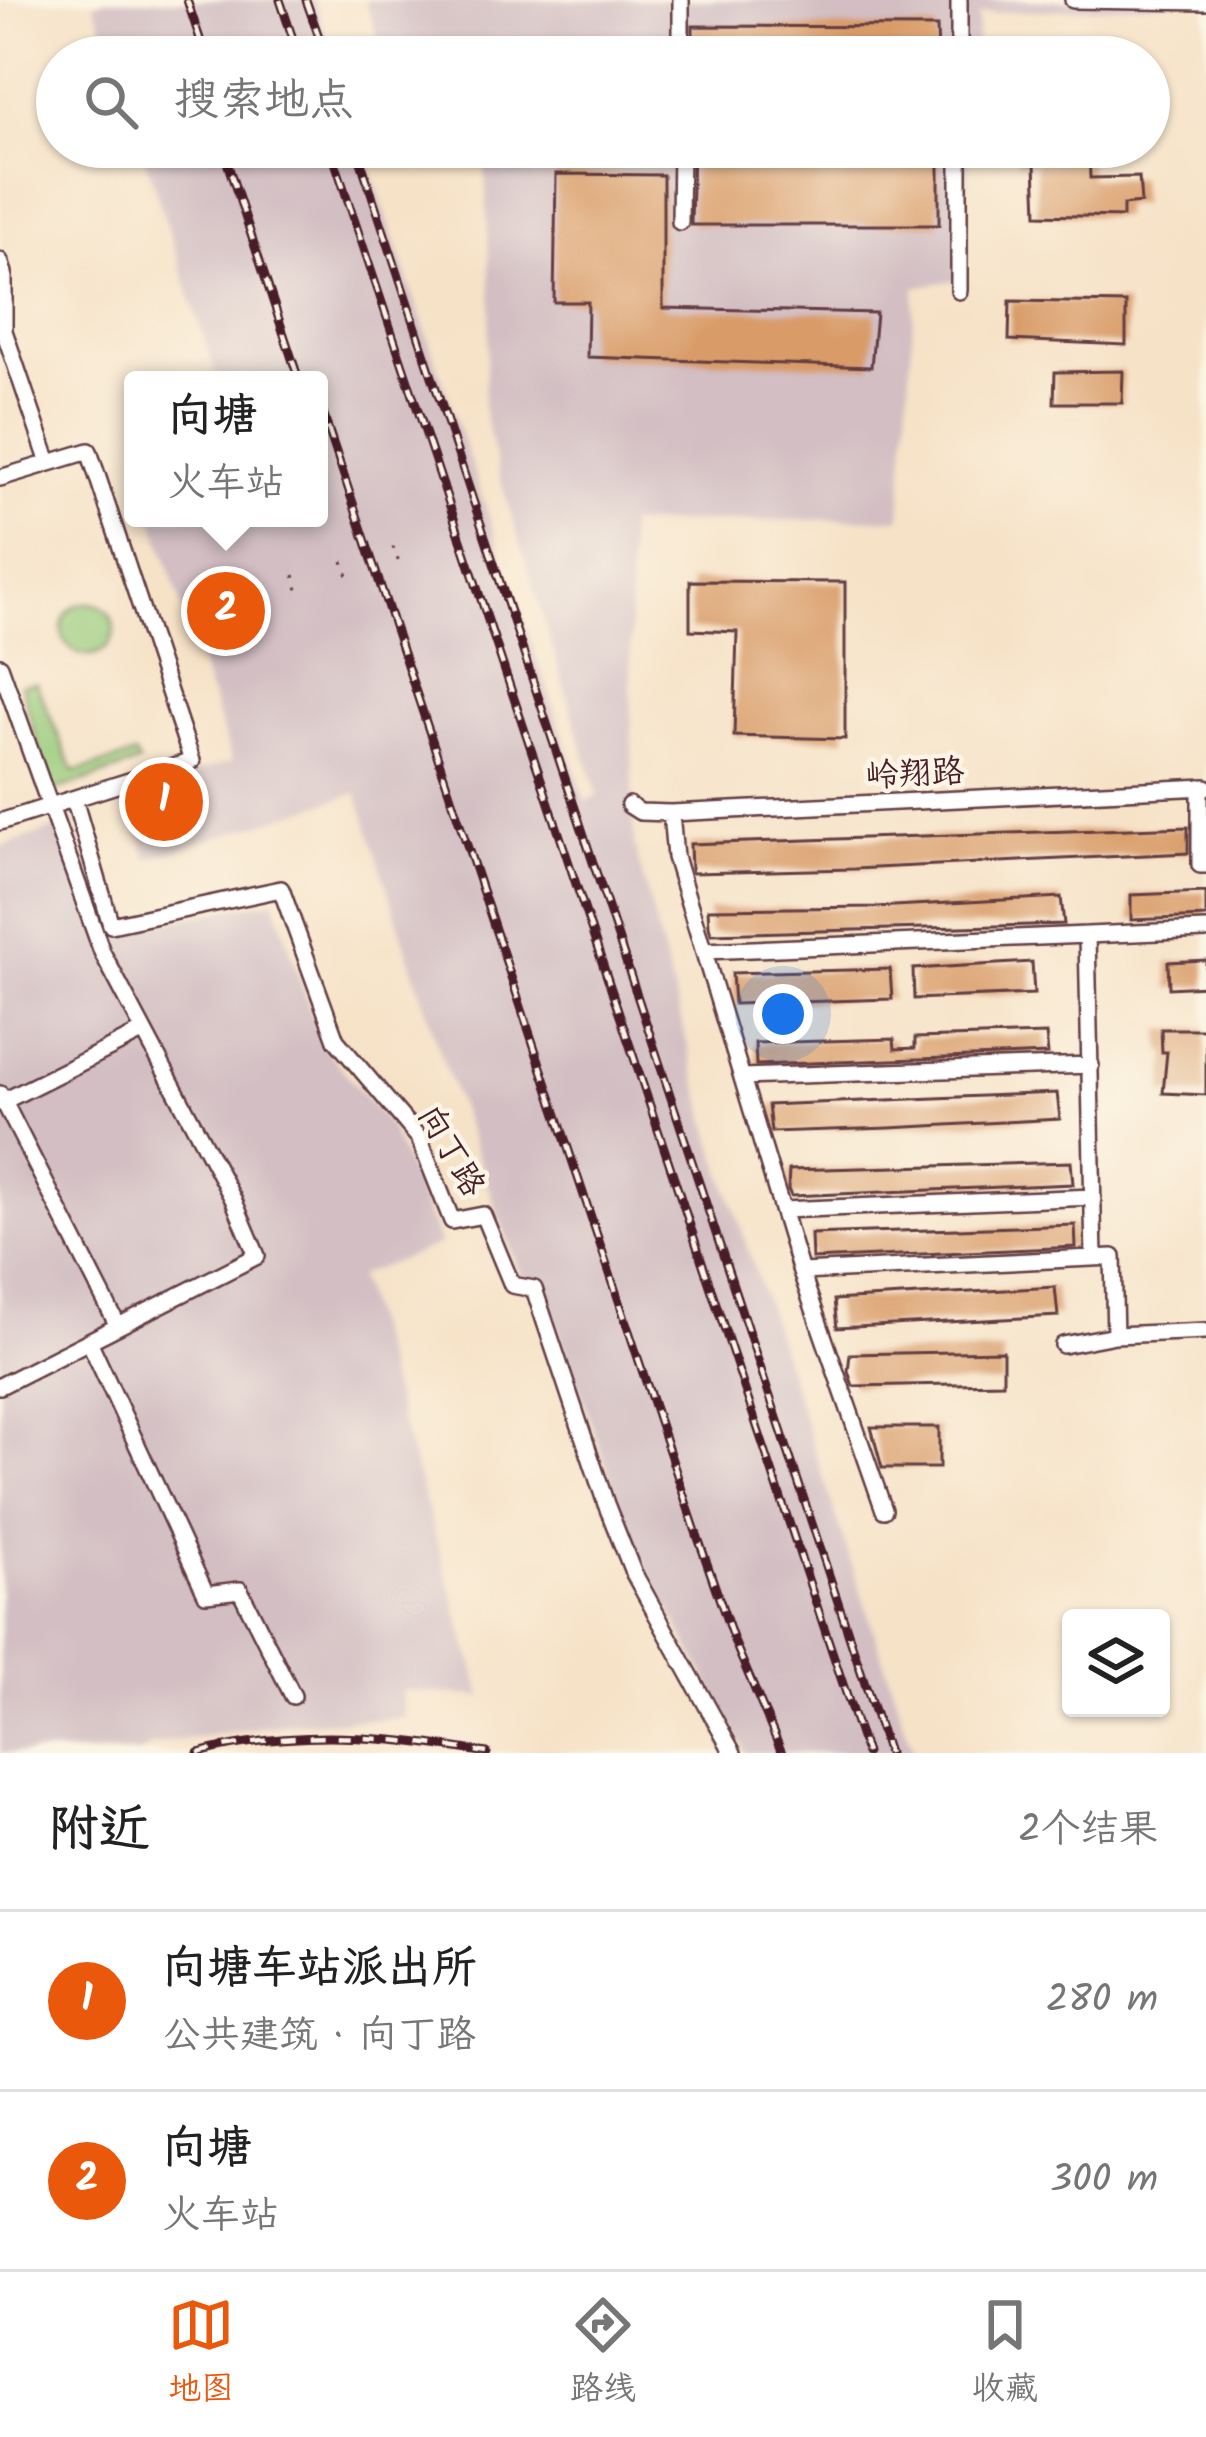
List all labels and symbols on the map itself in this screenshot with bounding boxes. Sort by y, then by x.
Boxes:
pin: 2 [187,566,265,656]
street label: 岭翔路 [864,746,966,805]
pin: 1 [125,757,203,847]
your location [753,984,813,1044]
street label: 向丁路 [402,1096,498,1208]

